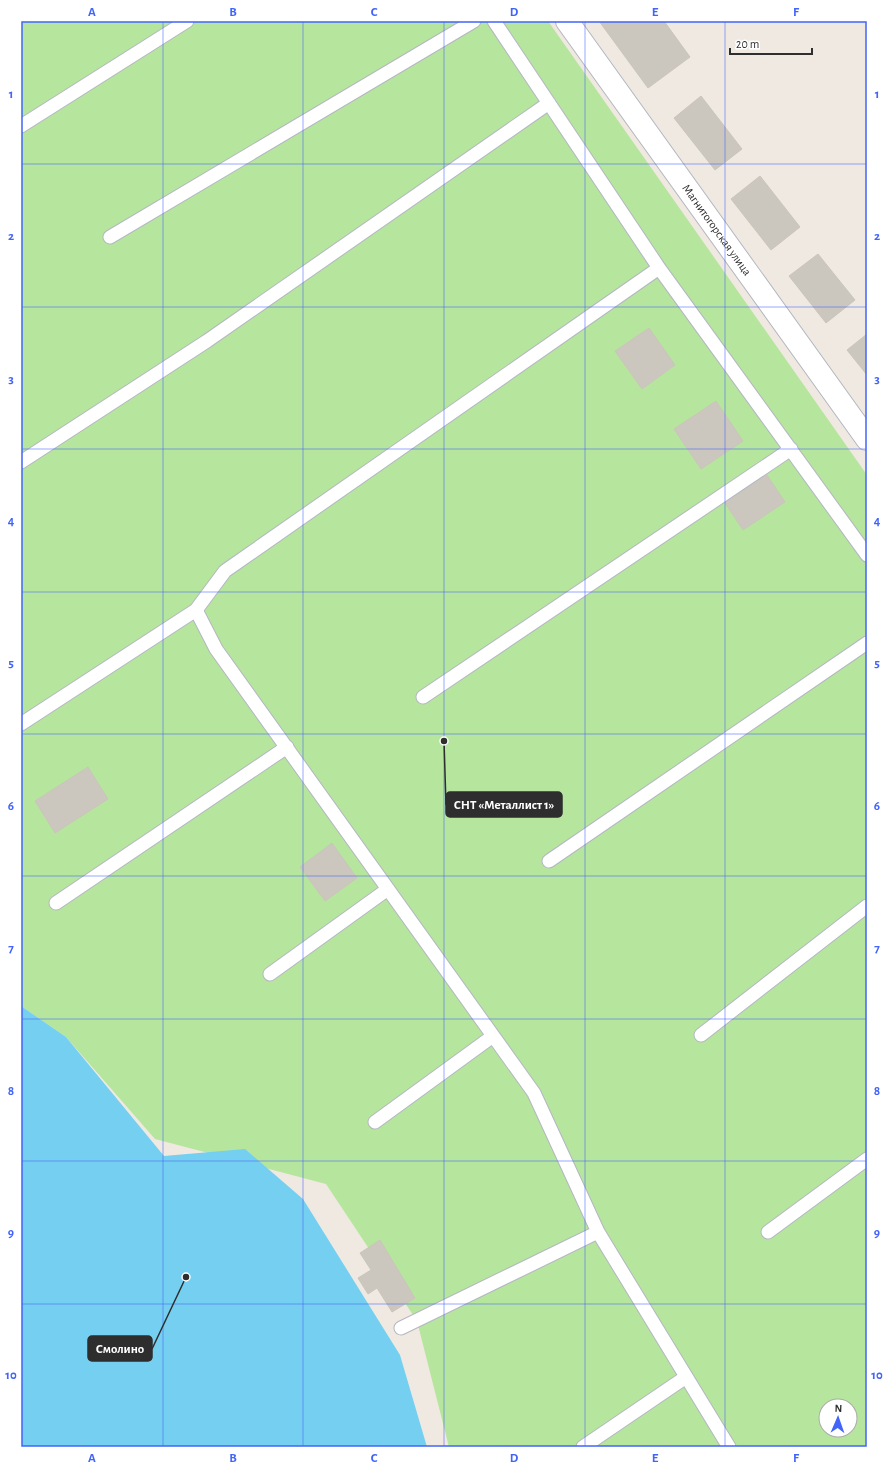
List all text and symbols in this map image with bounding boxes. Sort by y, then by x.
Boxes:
text: A [88,6,96,19]
text: B [229,6,237,19]
text: C [371,6,378,19]
text: D [510,6,519,19]
text: E [652,6,659,19]
text: F [793,6,800,19]
scale bar [730,30,812,56]
text: 20 m [736,38,759,50]
text: 1 [9,88,13,101]
text: 1 [875,88,879,101]
street label: Магнитогорская улица [680,182,754,278]
text: 2 [8,230,14,243]
text: 2 [874,230,880,243]
text: 3 [8,373,14,386]
text: 3 [874,373,880,386]
text: 4 [8,515,15,528]
text: 4 [874,515,881,528]
text: 5 [8,657,14,670]
text: 5 [874,657,880,670]
callout: СНТ «Металлист 1» [446,792,562,817]
text: СНТ «Металлист 1» [454,799,554,812]
text: 6 [8,800,14,813]
text: 6 [874,800,880,813]
text: 7 [8,942,14,955]
text: 7 [874,942,880,955]
text: 8 [8,1085,14,1098]
text: 8 [874,1085,880,1098]
text: 9 [8,1227,14,1240]
text: 9 [874,1227,880,1240]
callout: Смолино [88,1336,152,1361]
text: Смолино [96,1343,145,1356]
text: 10 [5,1369,17,1382]
text: 10 [871,1369,883,1382]
north arrow [818,1398,858,1438]
text: N [834,1403,842,1414]
text: A [88,1452,96,1465]
text: B [229,1452,237,1465]
text: C [371,1452,378,1465]
text: D [510,1452,519,1465]
text: E [652,1452,659,1465]
text: F [793,1452,800,1465]

